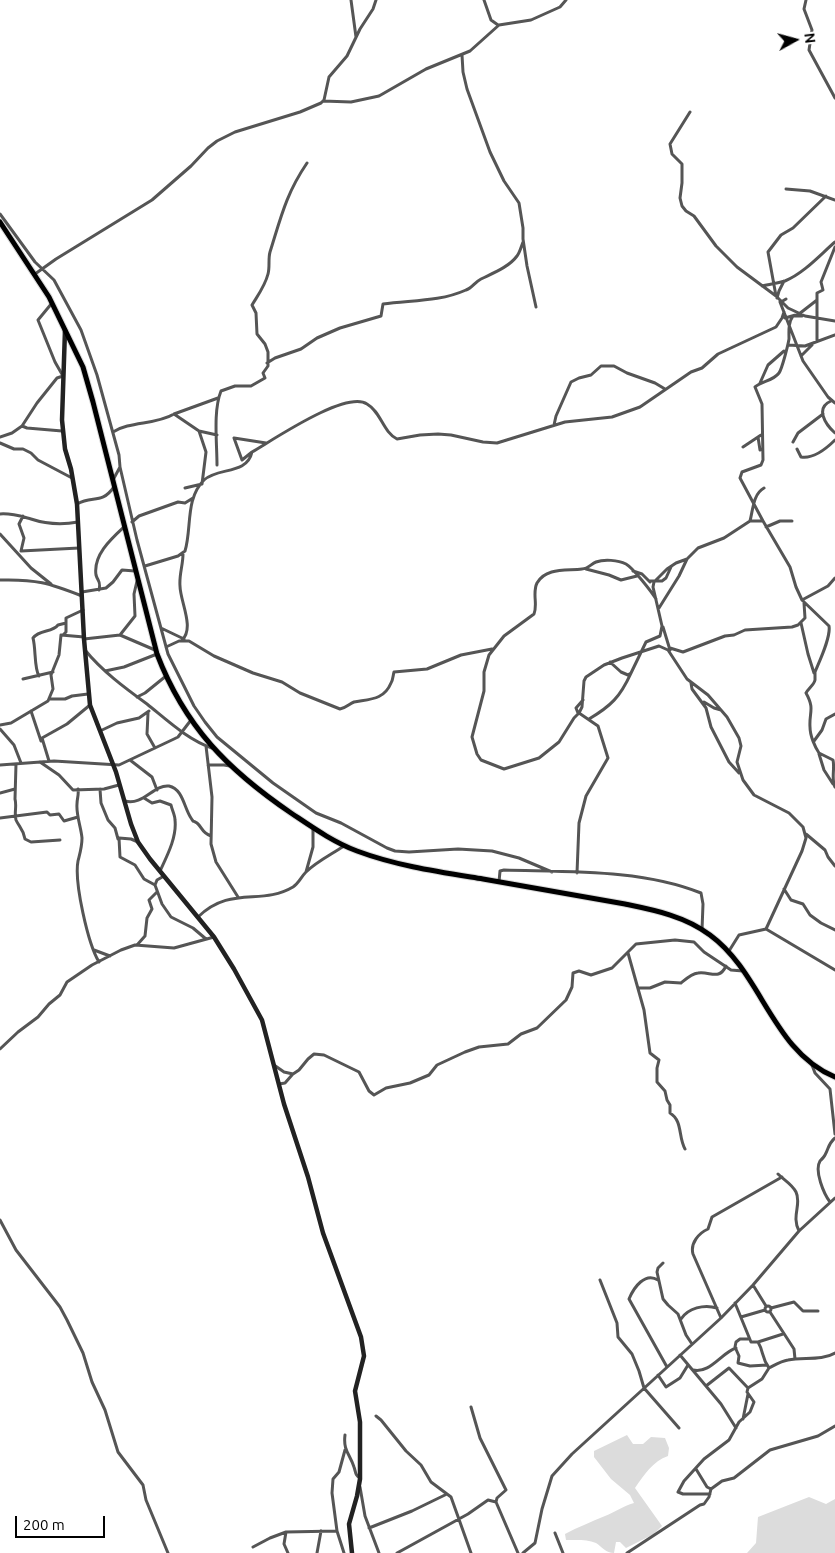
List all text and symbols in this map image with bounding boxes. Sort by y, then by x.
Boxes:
north arrow [770,15,820,65]
text: N [801,32,818,44]
scale bar [18,1506,108,1538]
text: 200 m [23,1516,65,1533]

